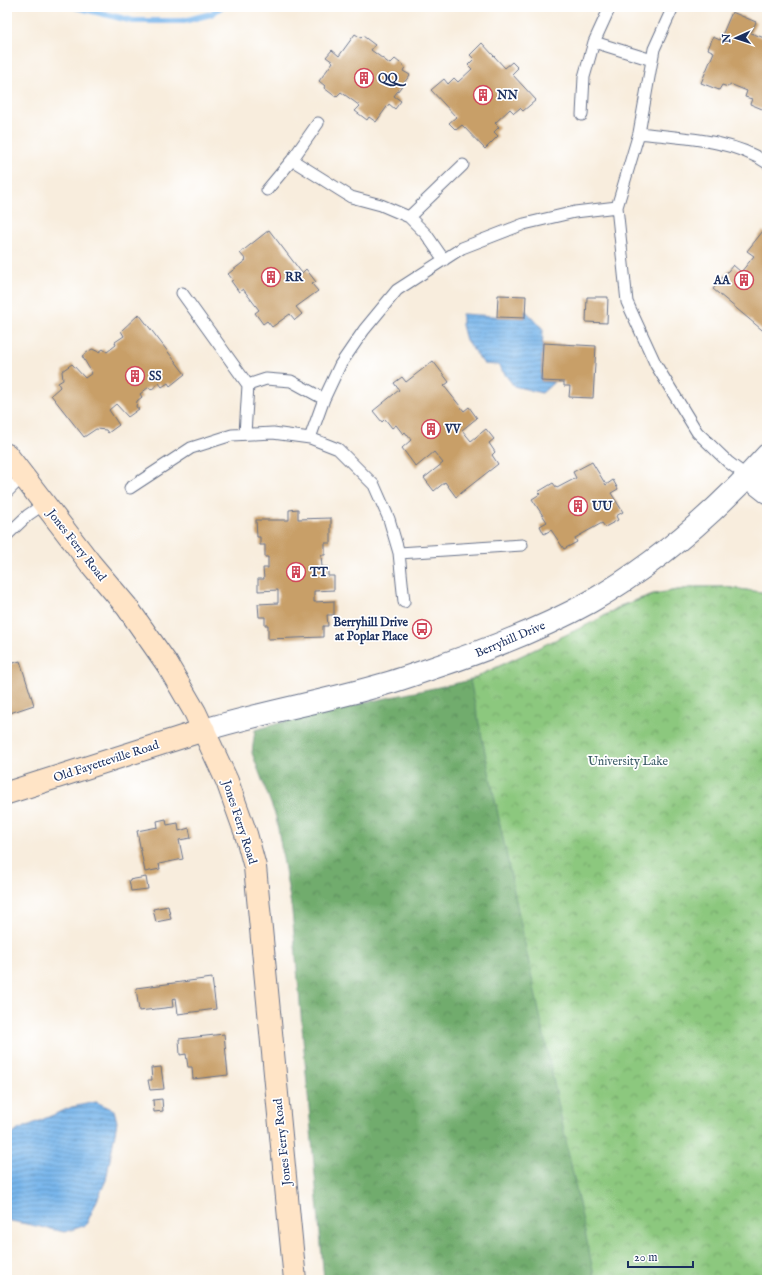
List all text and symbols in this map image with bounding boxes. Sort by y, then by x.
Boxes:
north arrow [716,18,756,58]
text: N [720,33,734,45]
building icon: QQ [353,67,375,89]
place label: QQ [378,71,407,87]
building icon: NN [472,84,494,106]
place label: NN [496,88,518,103]
building icon: RR [260,266,282,288]
building icon: AA [733,269,755,291]
place label: RR [285,270,304,285]
place label: AA [713,273,731,288]
building icon: SS [124,365,146,387]
place label: SS [149,369,161,384]
building icon: VV [420,418,442,440]
place label: VV [444,422,462,437]
building icon: UU [567,495,589,517]
place label: UU [591,499,613,514]
street label: Jones Ferry Road [42,505,110,585]
building icon: TT [285,561,307,583]
place label: TT [309,565,328,580]
place label: Berryhill Drive at Poplar Place [333,615,408,645]
bus stop icon: Berryhill Drive at Poplar Place [411,618,433,640]
street label: Berryhill Drive [473,618,548,661]
street label: Old Fayetteville Road [52,737,161,786]
park label: University Lake [588,754,669,769]
street label: Jones Ferry Road [217,776,260,867]
street label: Jones Ferry Road [270,1097,296,1188]
scale bar [628,1243,693,1269]
text: 20 m [634,1250,657,1265]

